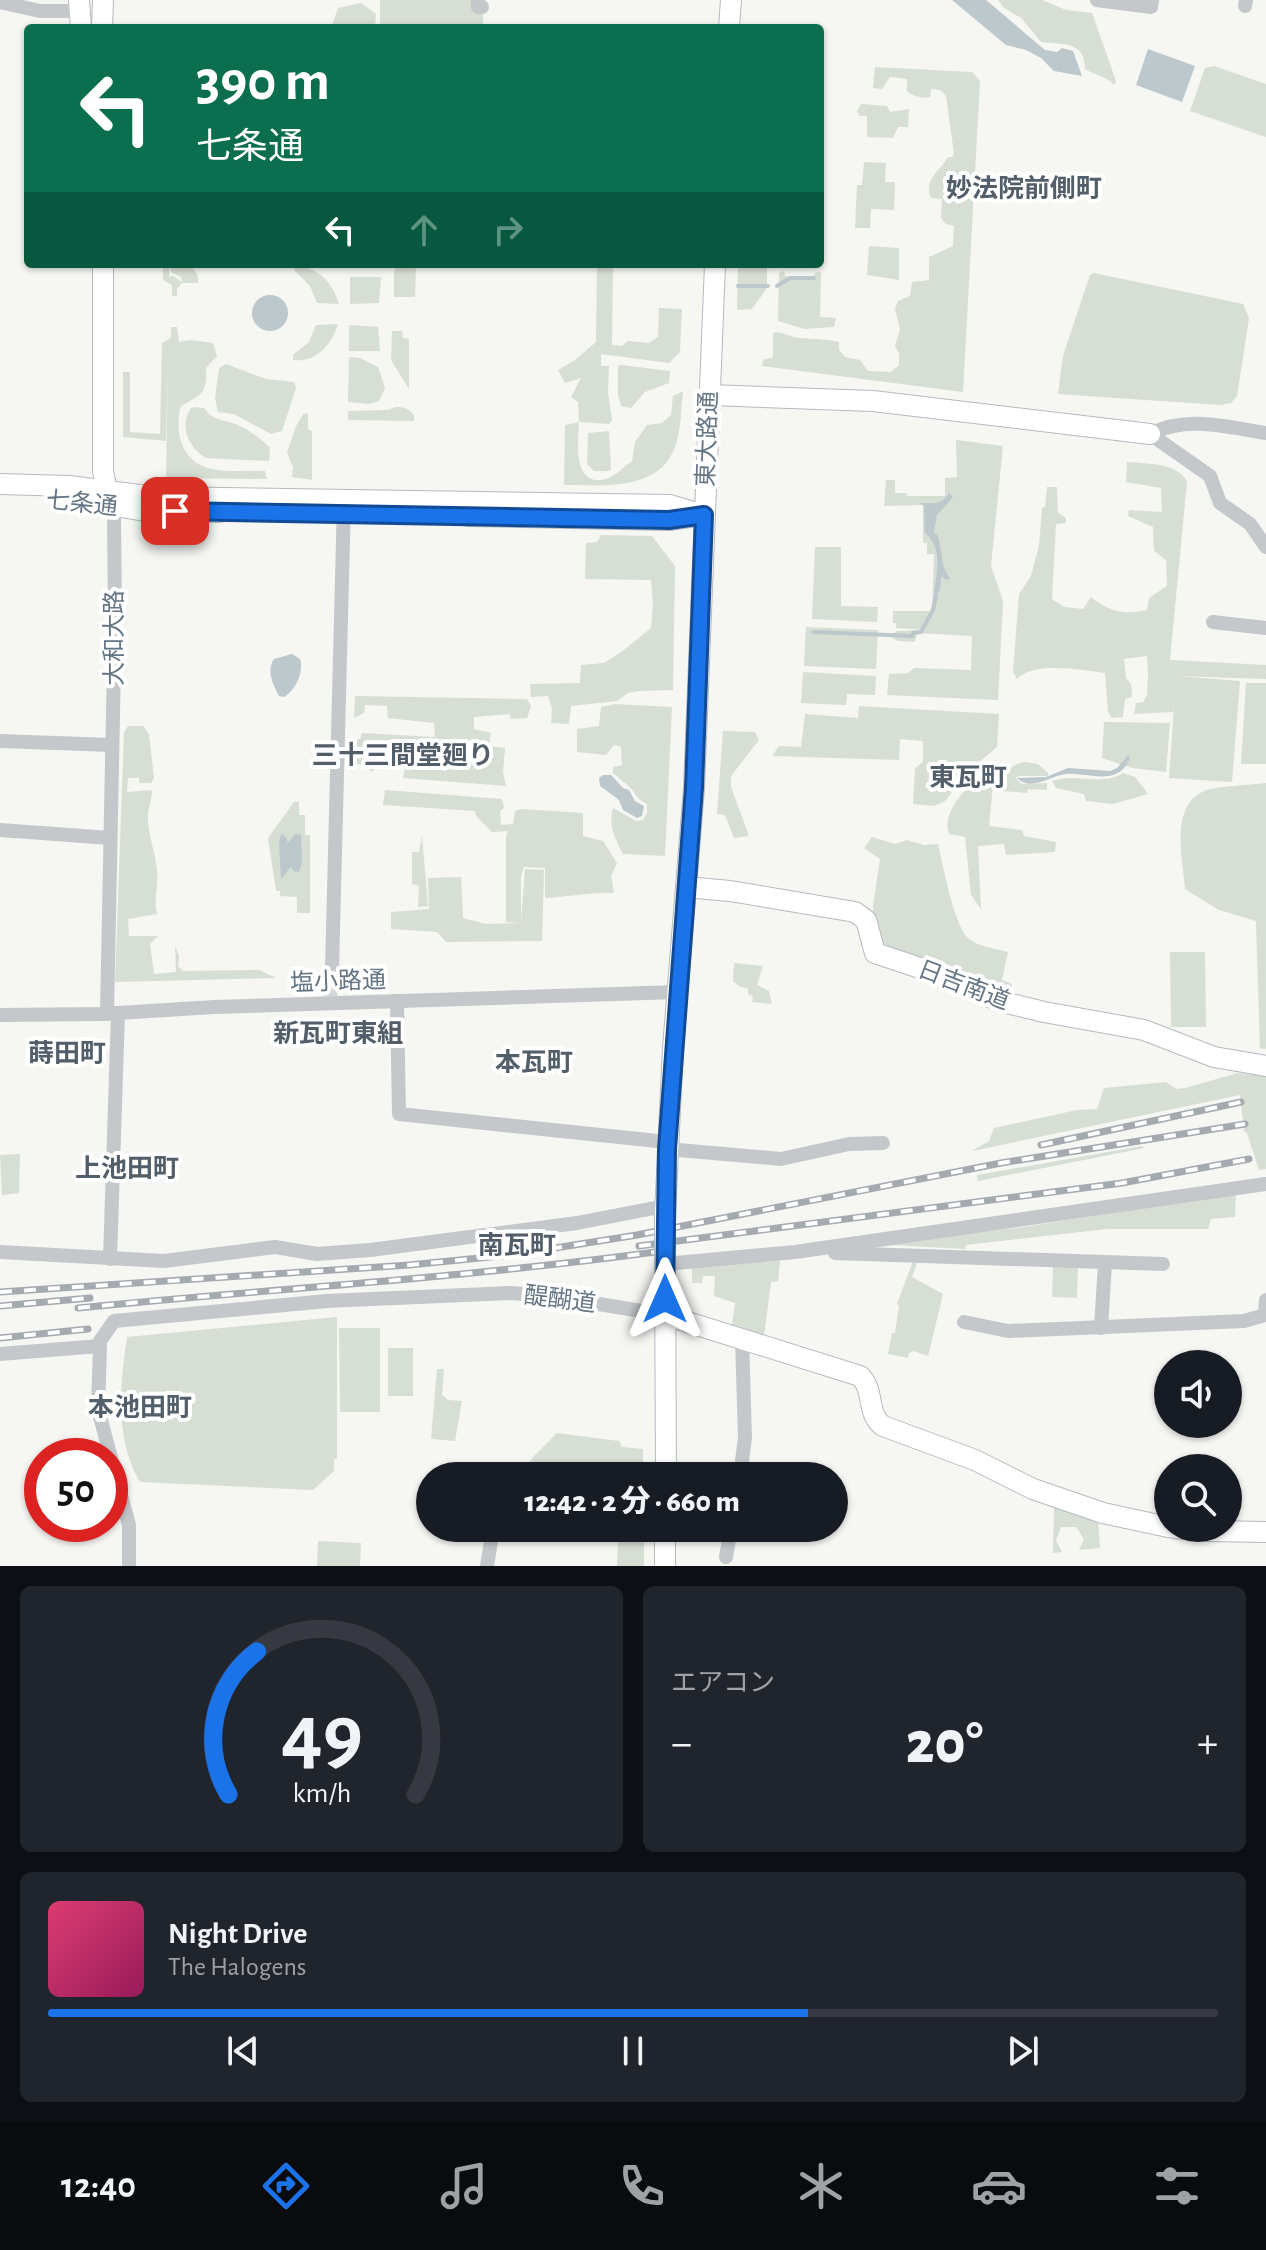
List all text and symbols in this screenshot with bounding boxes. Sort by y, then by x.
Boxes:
text: 390 m [196,54,330,110]
icon: left [64,56,168,160]
text: 七条通 [196,129,304,165]
district label: 妙法院前側町 [946,174,1102,202]
icon: left [318,208,362,252]
icon: ahead [402,208,446,252]
icon: right [486,208,530,252]
street label: 東大路通 [692,391,722,487]
pin [141,477,209,545]
street label: 七条通 [45,486,119,520]
icon: arrive [153,489,197,533]
street label: 大和大路 [101,590,127,686]
district label: 三十三間堂廻り [312,741,494,769]
district label: 東瓦町 [929,763,1007,791]
street label: 日吉南道 [915,956,1013,1014]
street label: 塩小路通 [290,966,386,996]
district label: 新瓦町東組 [273,1019,403,1047]
district label: 蒔田町 [28,1039,106,1067]
district label: 本瓦町 [495,1048,573,1076]
district label: 上池田町 [75,1155,179,1182]
district label: 南瓦町 [478,1232,556,1259]
position arrow [623,1257,707,1341]
street label: 醍醐道 [523,1282,597,1316]
map controls [1154,1350,1242,1542]
button: sound [1154,1350,1242,1438]
district label: 本池田町 [88,1393,192,1421]
speed limit sign: 50 [24,1438,128,1542]
button: search [1154,1454,1242,1542]
text: 12:42 · 2 分 · 660 m [524,1487,740,1517]
text: エアコン [671,1670,775,1696]
text: 49 [280,1694,363,1778]
text: 20° [906,1714,983,1774]
text: − [671,1722,692,1766]
text: + [1197,1722,1218,1766]
text: km/h [292,1779,351,1808]
text: Night Drive [168,1919,307,1949]
text: The Halogens [168,1954,306,1980]
icon: previous [221,2029,265,2073]
icon: pause [611,2029,655,2073]
icon: next [1001,2029,1045,2073]
icon: directions [258,2158,314,2214]
icon: music [436,2158,492,2214]
icon: phone [614,2158,670,2214]
icon: climate [793,2158,849,2214]
icon: car [971,2158,1027,2214]
icon: filters [1149,2158,1205,2214]
text: 12:40 [61,2168,136,2204]

